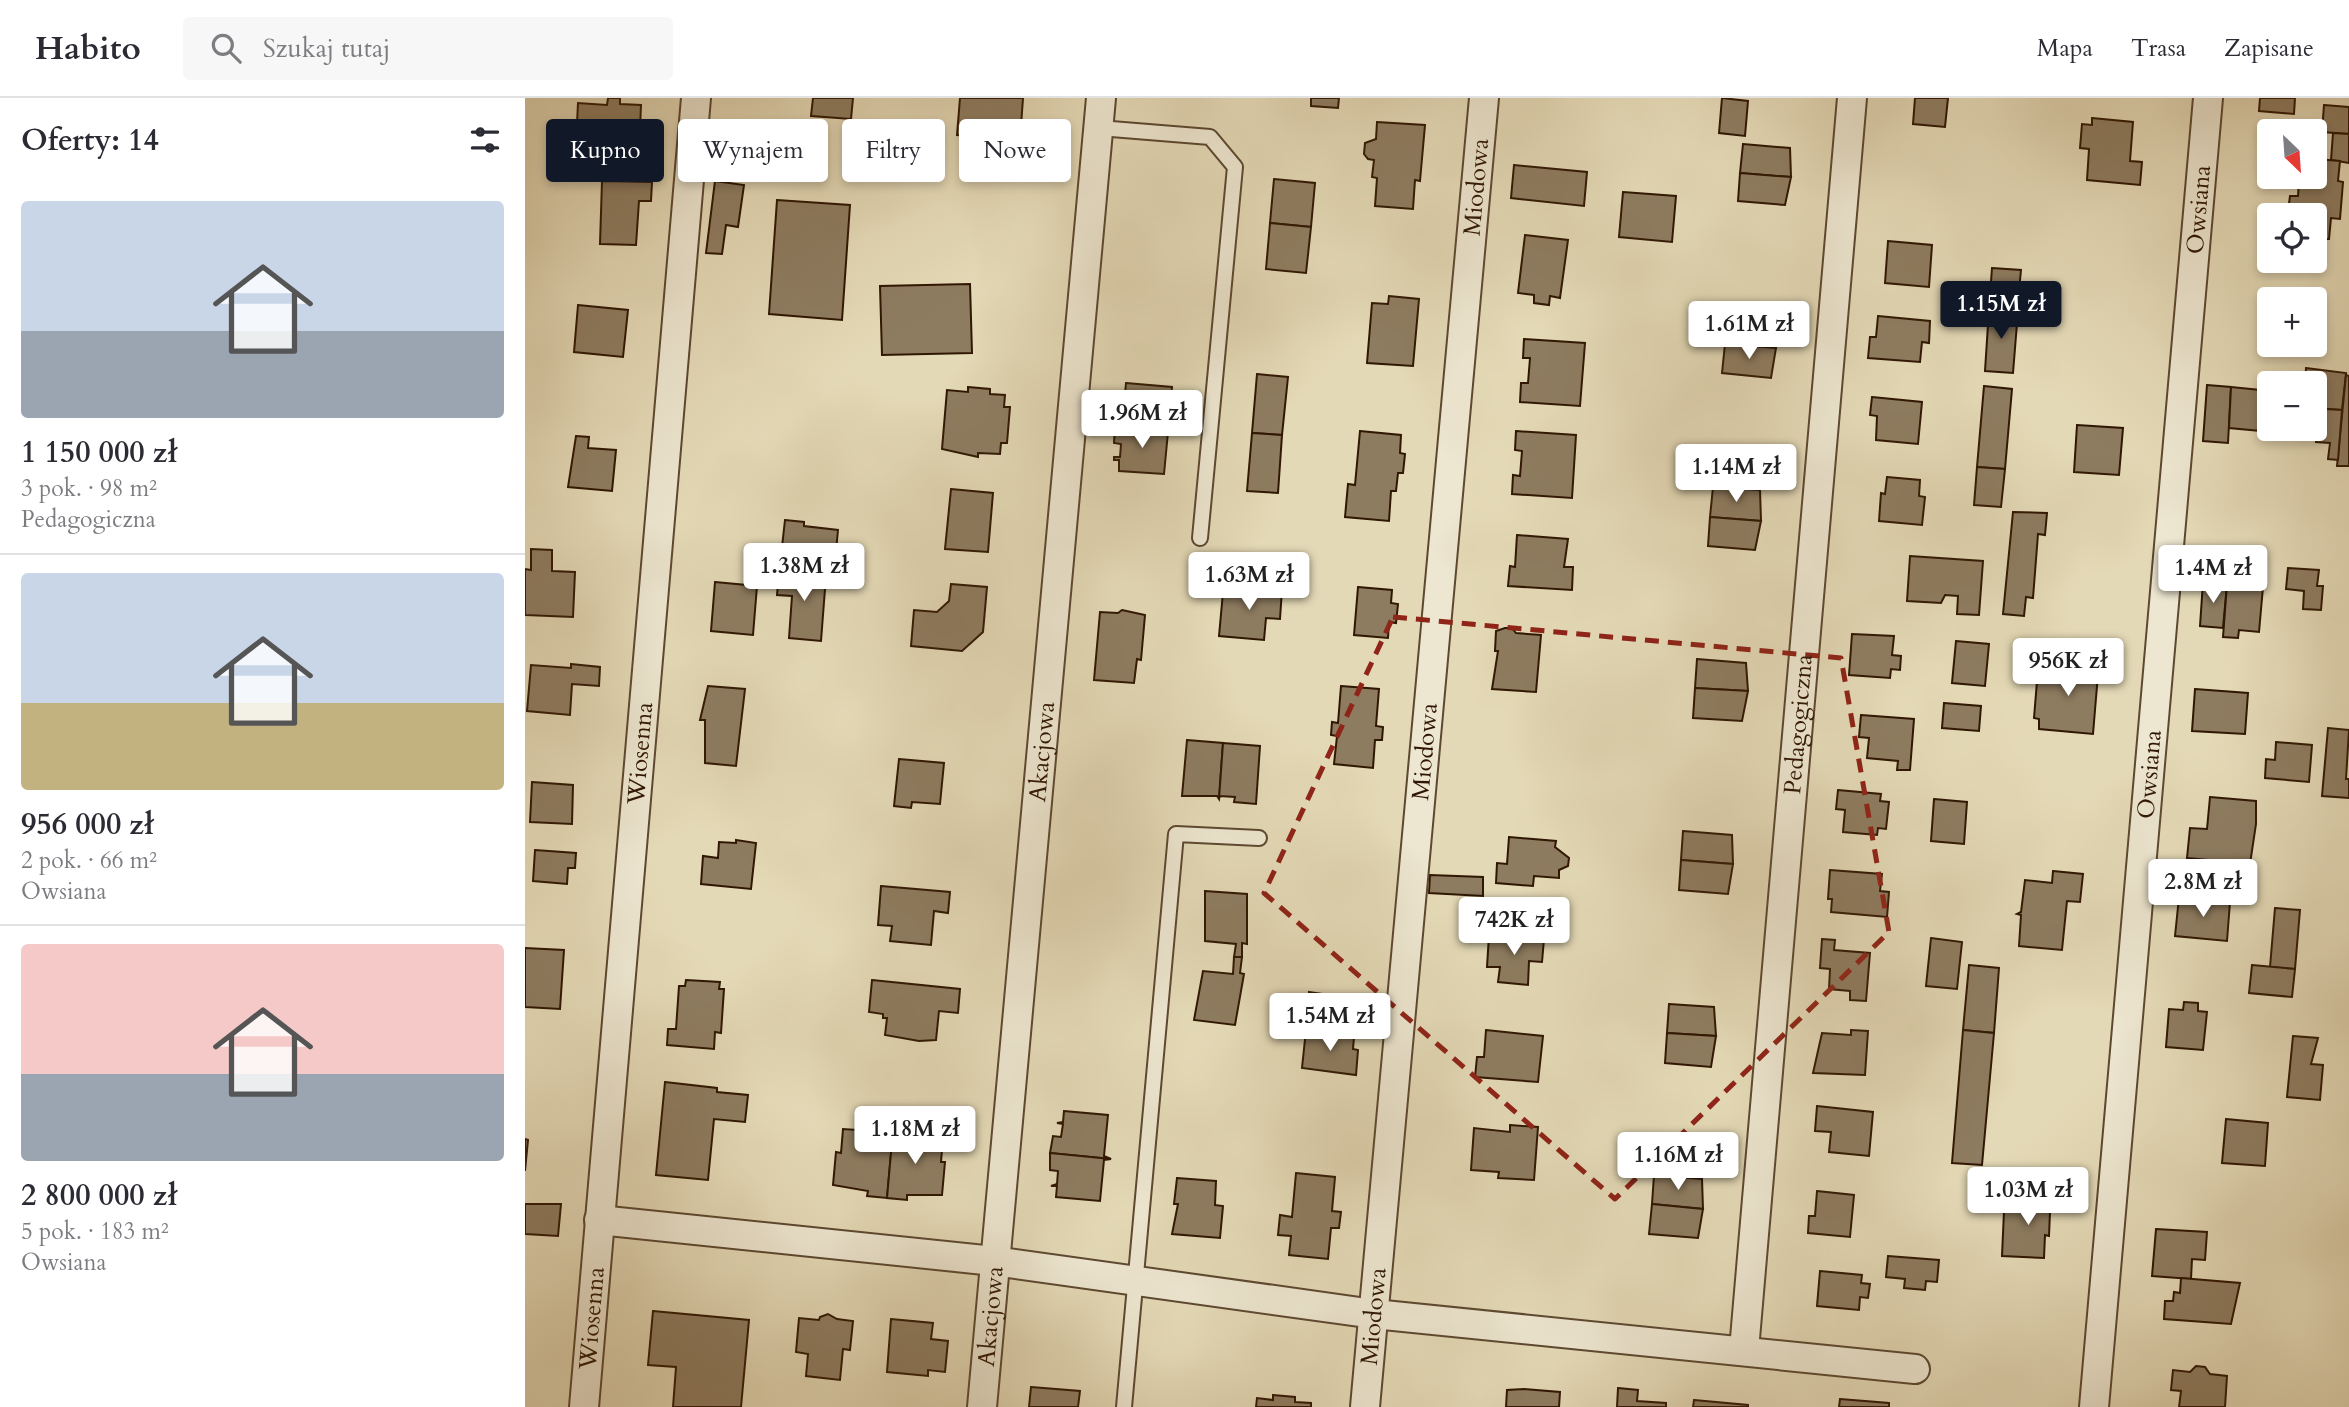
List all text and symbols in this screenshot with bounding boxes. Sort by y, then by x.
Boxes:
search box [183,17,673,80]
text: Habito [35,26,141,71]
icon: search [207,29,245,67]
text: Szukaj tutaj [263,31,390,66]
text: Mapa [2037,32,2093,65]
text: Trasa [2131,32,2186,65]
text: Zapisane [2224,32,2314,65]
chip: Kupno [546,119,664,182]
chip: Wynajem [678,119,828,182]
chip: Filtry [842,119,945,182]
chip: Nowe [959,119,1071,182]
north arrow [2257,119,2327,189]
map controls [2257,119,2327,441]
text: Oferty: 14 [21,120,159,161]
icon: filters [466,121,504,159]
street label: Miodowa [1455,136,1497,237]
street label: Owsiana [2178,163,2219,255]
button: locate [2257,203,2327,273]
icon: home [200,246,326,372]
pin: 1.15M zł [1929,282,2073,341]
button: + [2257,287,2327,357]
text: 1.15M zł [1956,288,2046,319]
pin: 1.61M zł [1677,302,1821,361]
text: 1.61M zł [1704,308,1794,339]
button: − [2257,371,2327,441]
pin: 1.96M zł [1070,390,1214,450]
text: 1.96M zł [1097,397,1187,428]
text: 1 150 000 zł [21,432,177,473]
pin: 1.14M zł [1664,444,1808,504]
text: 1.14M zł [1691,451,1781,482]
text: 3 pok. · 98 m² [21,473,157,504]
text: Pedagogiczna [21,504,156,535]
pin: 1.38M zł [732,544,876,603]
pin: 1.4M zł [2148,546,2278,605]
text: 1.38M zł [759,550,849,581]
pin: 1.63M zł [1177,552,1321,612]
text: 1.4M zł [2174,552,2252,583]
text: 1.63M zł [1204,559,1294,590]
icon: home [200,618,326,744]
pin: 956K zł [2003,638,2133,698]
text: 956K zł [2029,645,2107,676]
street label: Pedagogiczna [1775,652,1821,796]
street label: Akacjowa [1021,699,1063,803]
street label: Wiosenna [619,700,661,807]
street label: Miodowa [1404,701,1445,802]
street label: Owsiana [2129,728,2169,820]
text: 956 000 zł [21,804,154,845]
text: 2 pok. · 66 m² [21,845,157,876]
pin: 2.8M zł [2138,860,2268,919]
text: 2.8M zł [2164,866,2242,897]
text: Owsiana [21,876,106,907]
pin: 742K zł [1449,898,1579,957]
text: 742K zł [1475,904,1553,935]
icon: home [200,989,326,1115]
pin: 1.54M zł [1258,993,1402,1053]
text: 1.54M zł [1285,1000,1375,1031]
pin: 1.18M zł [843,1107,987,1166]
text: 1.18M zł [870,1113,960,1144]
pin: 1.16M zł [1606,1132,1750,1192]
text: 1.16M zł [1633,1139,1723,1170]
pin: 1.03M zł [1956,1168,2100,1227]
text: 1.03M zł [1983,1174,2073,1205]
text: 2 800 000 zł [21,1175,177,1216]
text: 5 pok. · 183 m² [21,1216,169,1247]
text: Owsiana [21,1247,106,1278]
street label: Akacjowa [969,1264,1011,1368]
street label: Wiosenna [571,1265,612,1372]
street label: Miodowa [1352,1266,1394,1367]

